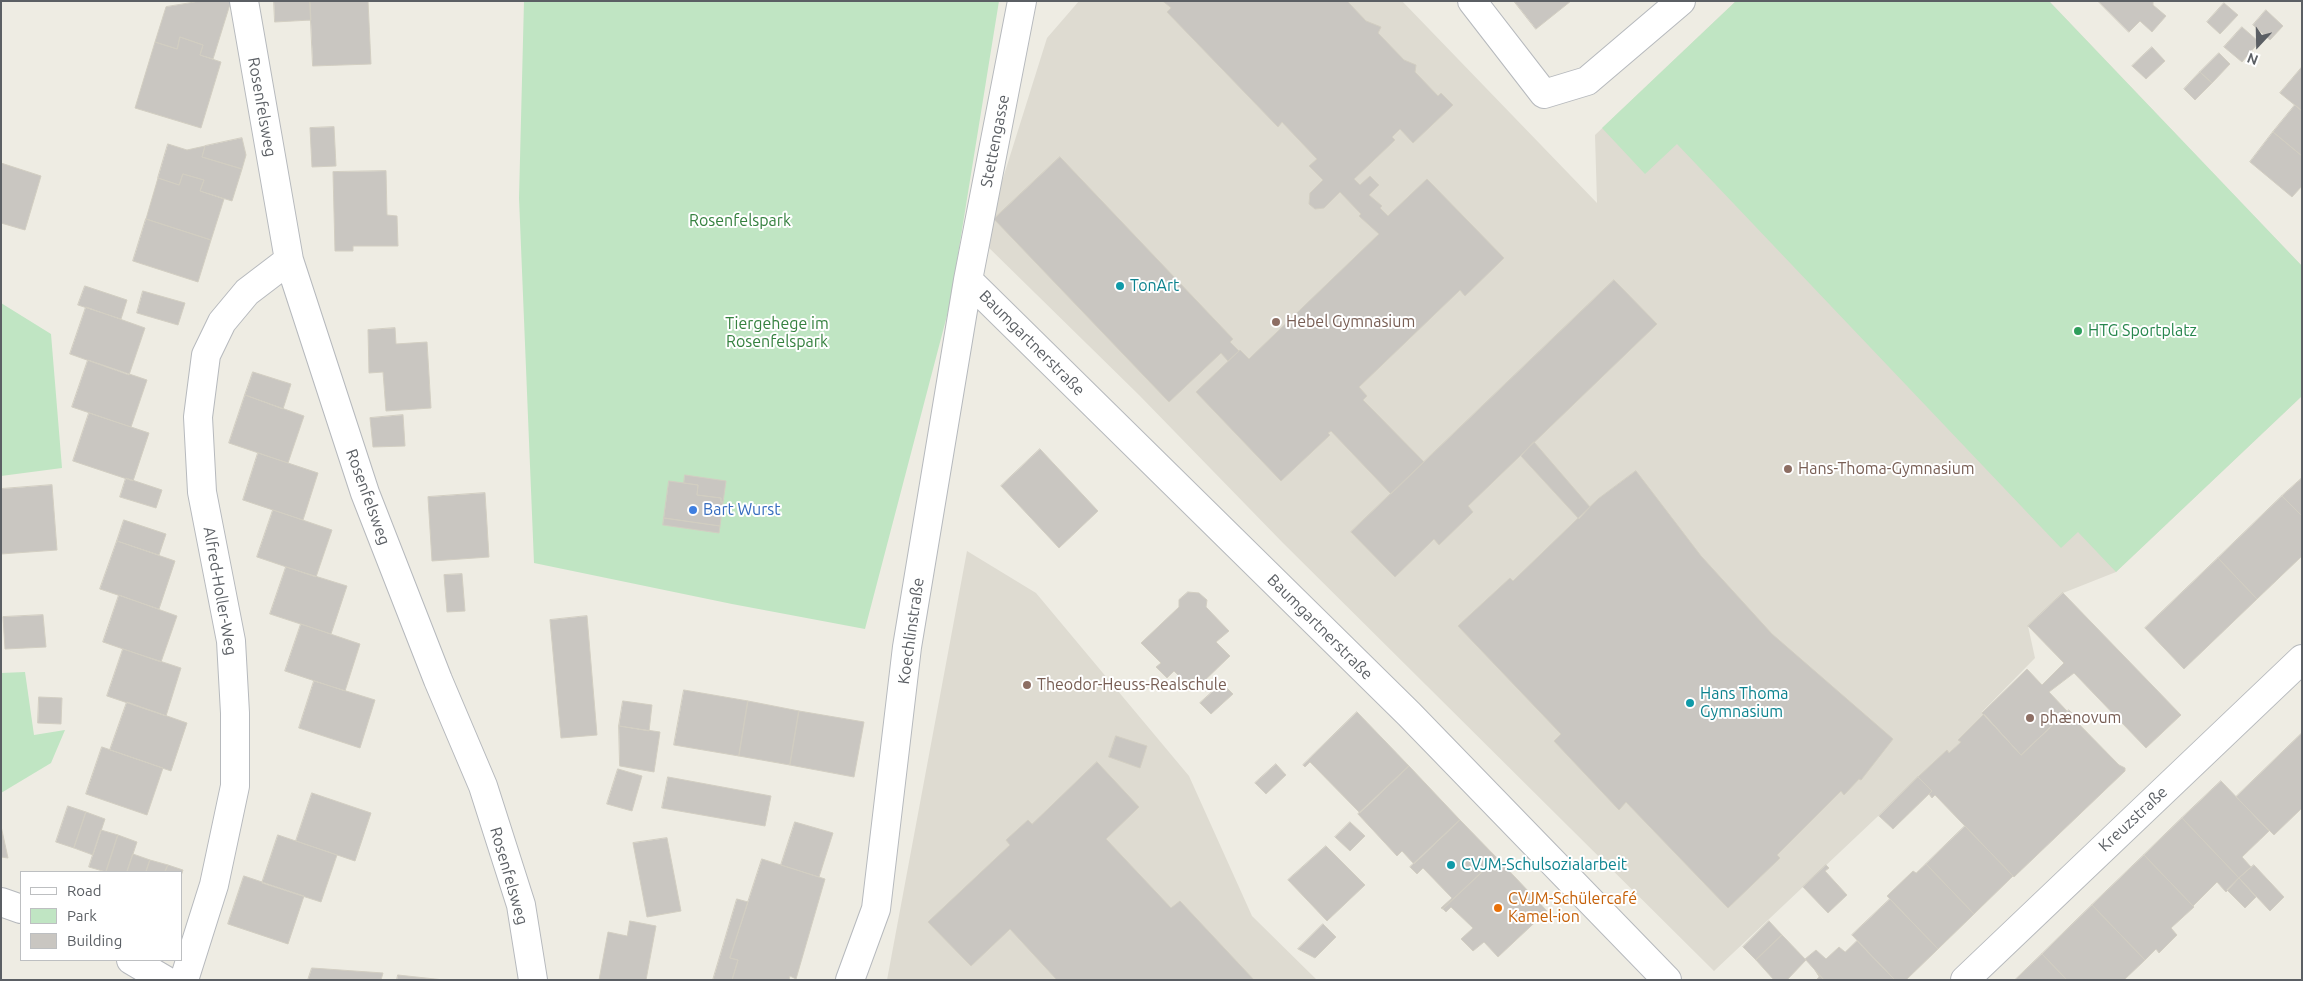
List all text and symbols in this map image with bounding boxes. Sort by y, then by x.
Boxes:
north arrow [2233,20,2283,70]
text: N [2245,50,2260,68]
street label: Rosenfelsweg [244,56,280,158]
street label: Stettengasse [977,93,1013,189]
park label: Rosenfelspark [689,211,791,231]
place label: TonArt [1130,276,1179,296]
marker: TonArt [1114,280,1126,292]
street label: Baumgartnerstraße [975,286,1089,400]
place label: Hebel Gymnasium [1286,312,1415,332]
park label: Tiergehege im Rosenfelspark [725,314,829,352]
marker: Hebel Gymnasium [1270,316,1282,328]
place label: HTG Sportplatz [2088,321,2197,341]
marker: HTG Sportplatz [2072,325,2084,337]
street label: Rosenfelsweg [342,446,394,548]
place label: Hans-Thoma-Gymnasium [1798,459,1975,479]
marker: Hans-Thoma-Gymnasium [1782,463,1794,475]
place label: Bart Wurst [703,500,780,520]
marker: Bart Wurst [687,504,699,516]
street label: Alfred-Holler-Weg [199,525,241,657]
street label: Baumgartnerstraße [1263,570,1377,684]
street label: Koechlinstraße [894,576,928,686]
place label: Theodor-Heuss-Realschule [1037,675,1227,695]
marker: Theodor-Heuss-Realschule [1021,679,1033,691]
place label: Hans Thoma Gymnasium [1700,684,1789,722]
marker: Hans Thoma Gymnasium [1684,697,1696,709]
place label: phænovum [2040,708,2121,728]
marker: phænovum [2024,712,2036,724]
street label: Kreuzstraße [2095,782,2171,856]
street label: Rosenfelsweg [486,825,532,927]
place label: CVJM-Schulsozialarbeit [1461,855,1627,875]
marker: CVJM-Schulsozialarbeit [1445,859,1457,871]
legend [20,871,182,961]
text: Road [67,882,102,899]
place label: CVJM-Schülercafé Kamel-ion [1508,889,1637,927]
marker: CVJM-Schülercafé Kamel-ion [1492,902,1504,914]
text: Park [67,907,97,924]
text: Building [67,932,122,949]

